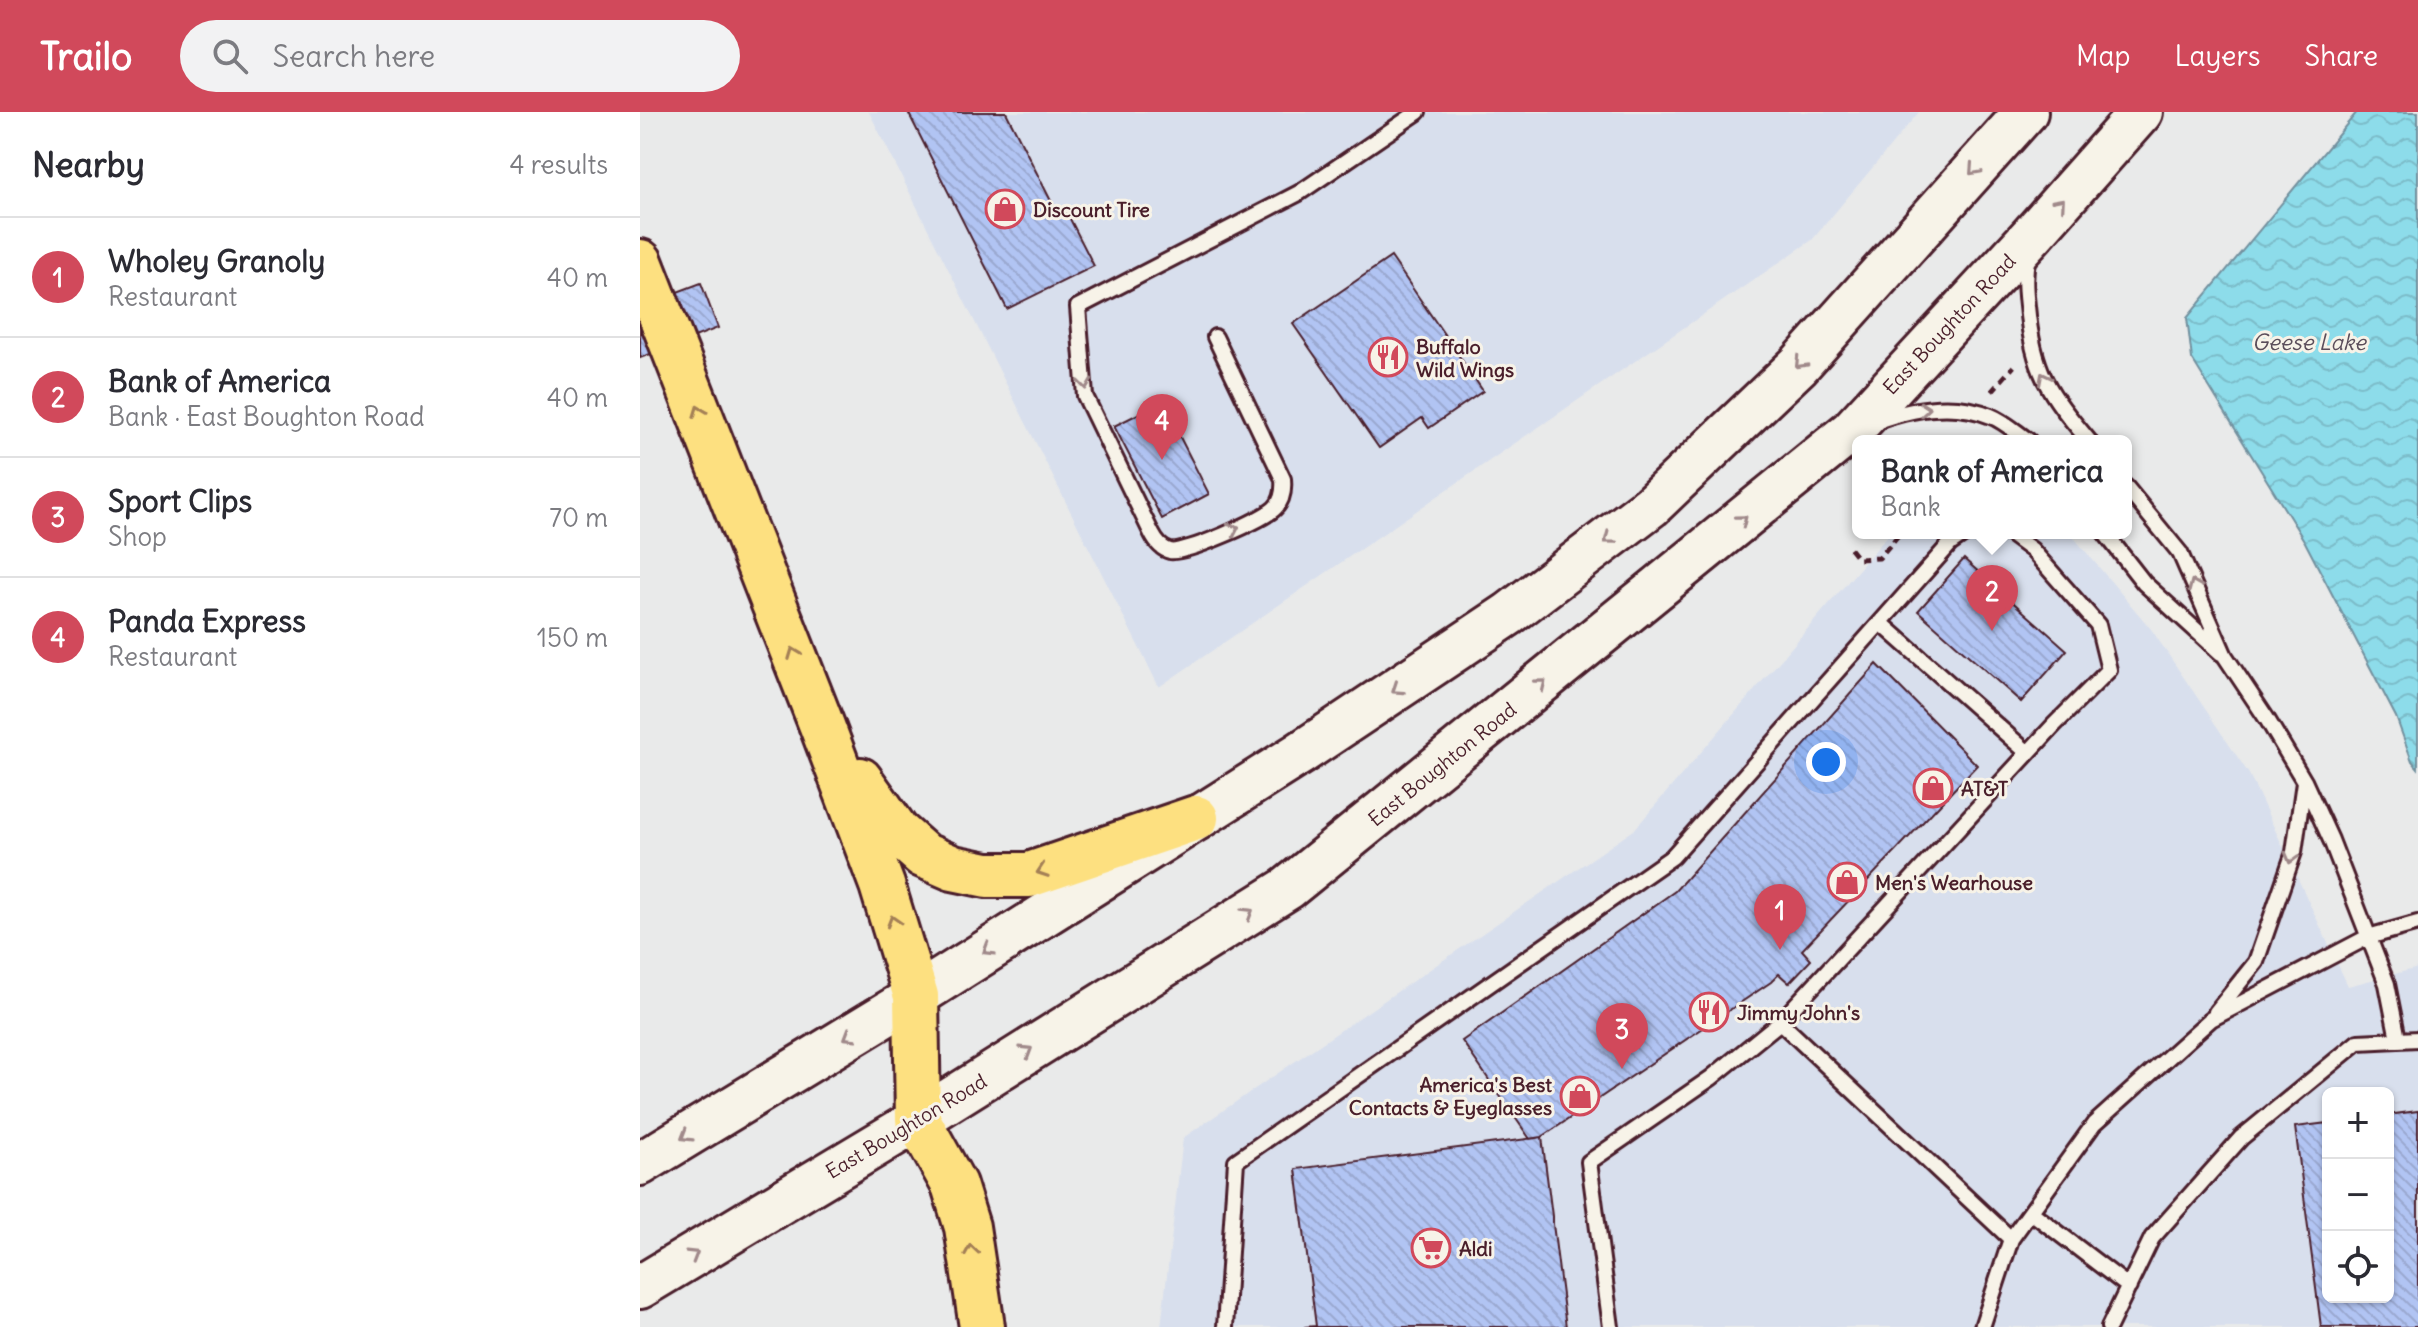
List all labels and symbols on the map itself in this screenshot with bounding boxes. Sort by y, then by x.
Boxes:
one-way arrow [1969,161,1983,175]
shop icon: Discount Tire [984,188,1026,230]
place label: Discount Tire [1033,197,1150,222]
one-way arrow [2050,198,2065,213]
street label: East Boughton Road [1877,248,2021,400]
water label: Geese Lake [2252,328,2368,356]
place label: Buffalo Wild Wings [1416,334,1514,382]
restaurant icon: Buffalo Wild Wings [1367,336,1409,378]
one-way arrow [1794,354,1809,368]
one-way arrow [2038,371,2053,386]
one-way arrow [1076,378,1093,391]
pin: 4 [1136,394,1188,460]
one-way arrow [1919,401,1932,418]
one-way arrow [692,405,708,419]
one-way arrow [1733,515,1748,529]
one-way arrow [1226,523,1241,539]
one-way arrow [1603,529,1617,543]
pin: 2 [1966,565,2018,631]
one-way arrow [2187,579,2203,593]
one-way arrow [787,647,804,661]
one-way arrow [1391,679,1405,694]
one-way arrow [1532,679,1546,694]
street label: East Boughton Road [1363,697,1521,831]
your location [1806,742,1846,782]
shop icon: AT&T [1912,767,1954,809]
place label: AT&T [1961,776,2009,801]
one-way arrow [2284,851,2301,865]
one-way arrow [1036,861,1050,877]
shop icon: Men's Wearhouse [1826,861,1868,903]
place label: Men's Wearhouse [1875,870,2033,895]
pin: 1 [1754,884,1806,950]
one-way arrow [1239,908,1254,923]
one-way arrow [886,915,902,929]
one-way arrow [982,941,997,956]
restaurant icon: Jimmy John's [1688,991,1730,1033]
place label: Jimmy John's [1737,1000,1860,1025]
pin: 3 [1596,1003,1648,1069]
one-way arrow [843,1027,858,1042]
one-way arrow [1019,1046,1033,1061]
street label: East Boughton Road [821,1068,991,1184]
place label: America's Best Contacts & Eyeglasses [1349,1072,1552,1120]
shop icon: America's Best Contacts & Eyeglasses [1559,1075,1601,1117]
one-way arrow [680,1126,695,1142]
supermarket icon: Aldi [1410,1227,1452,1269]
place label: Aldi [1459,1236,1493,1261]
one-way arrow [963,1243,980,1257]
one-way arrow [684,1249,699,1265]

